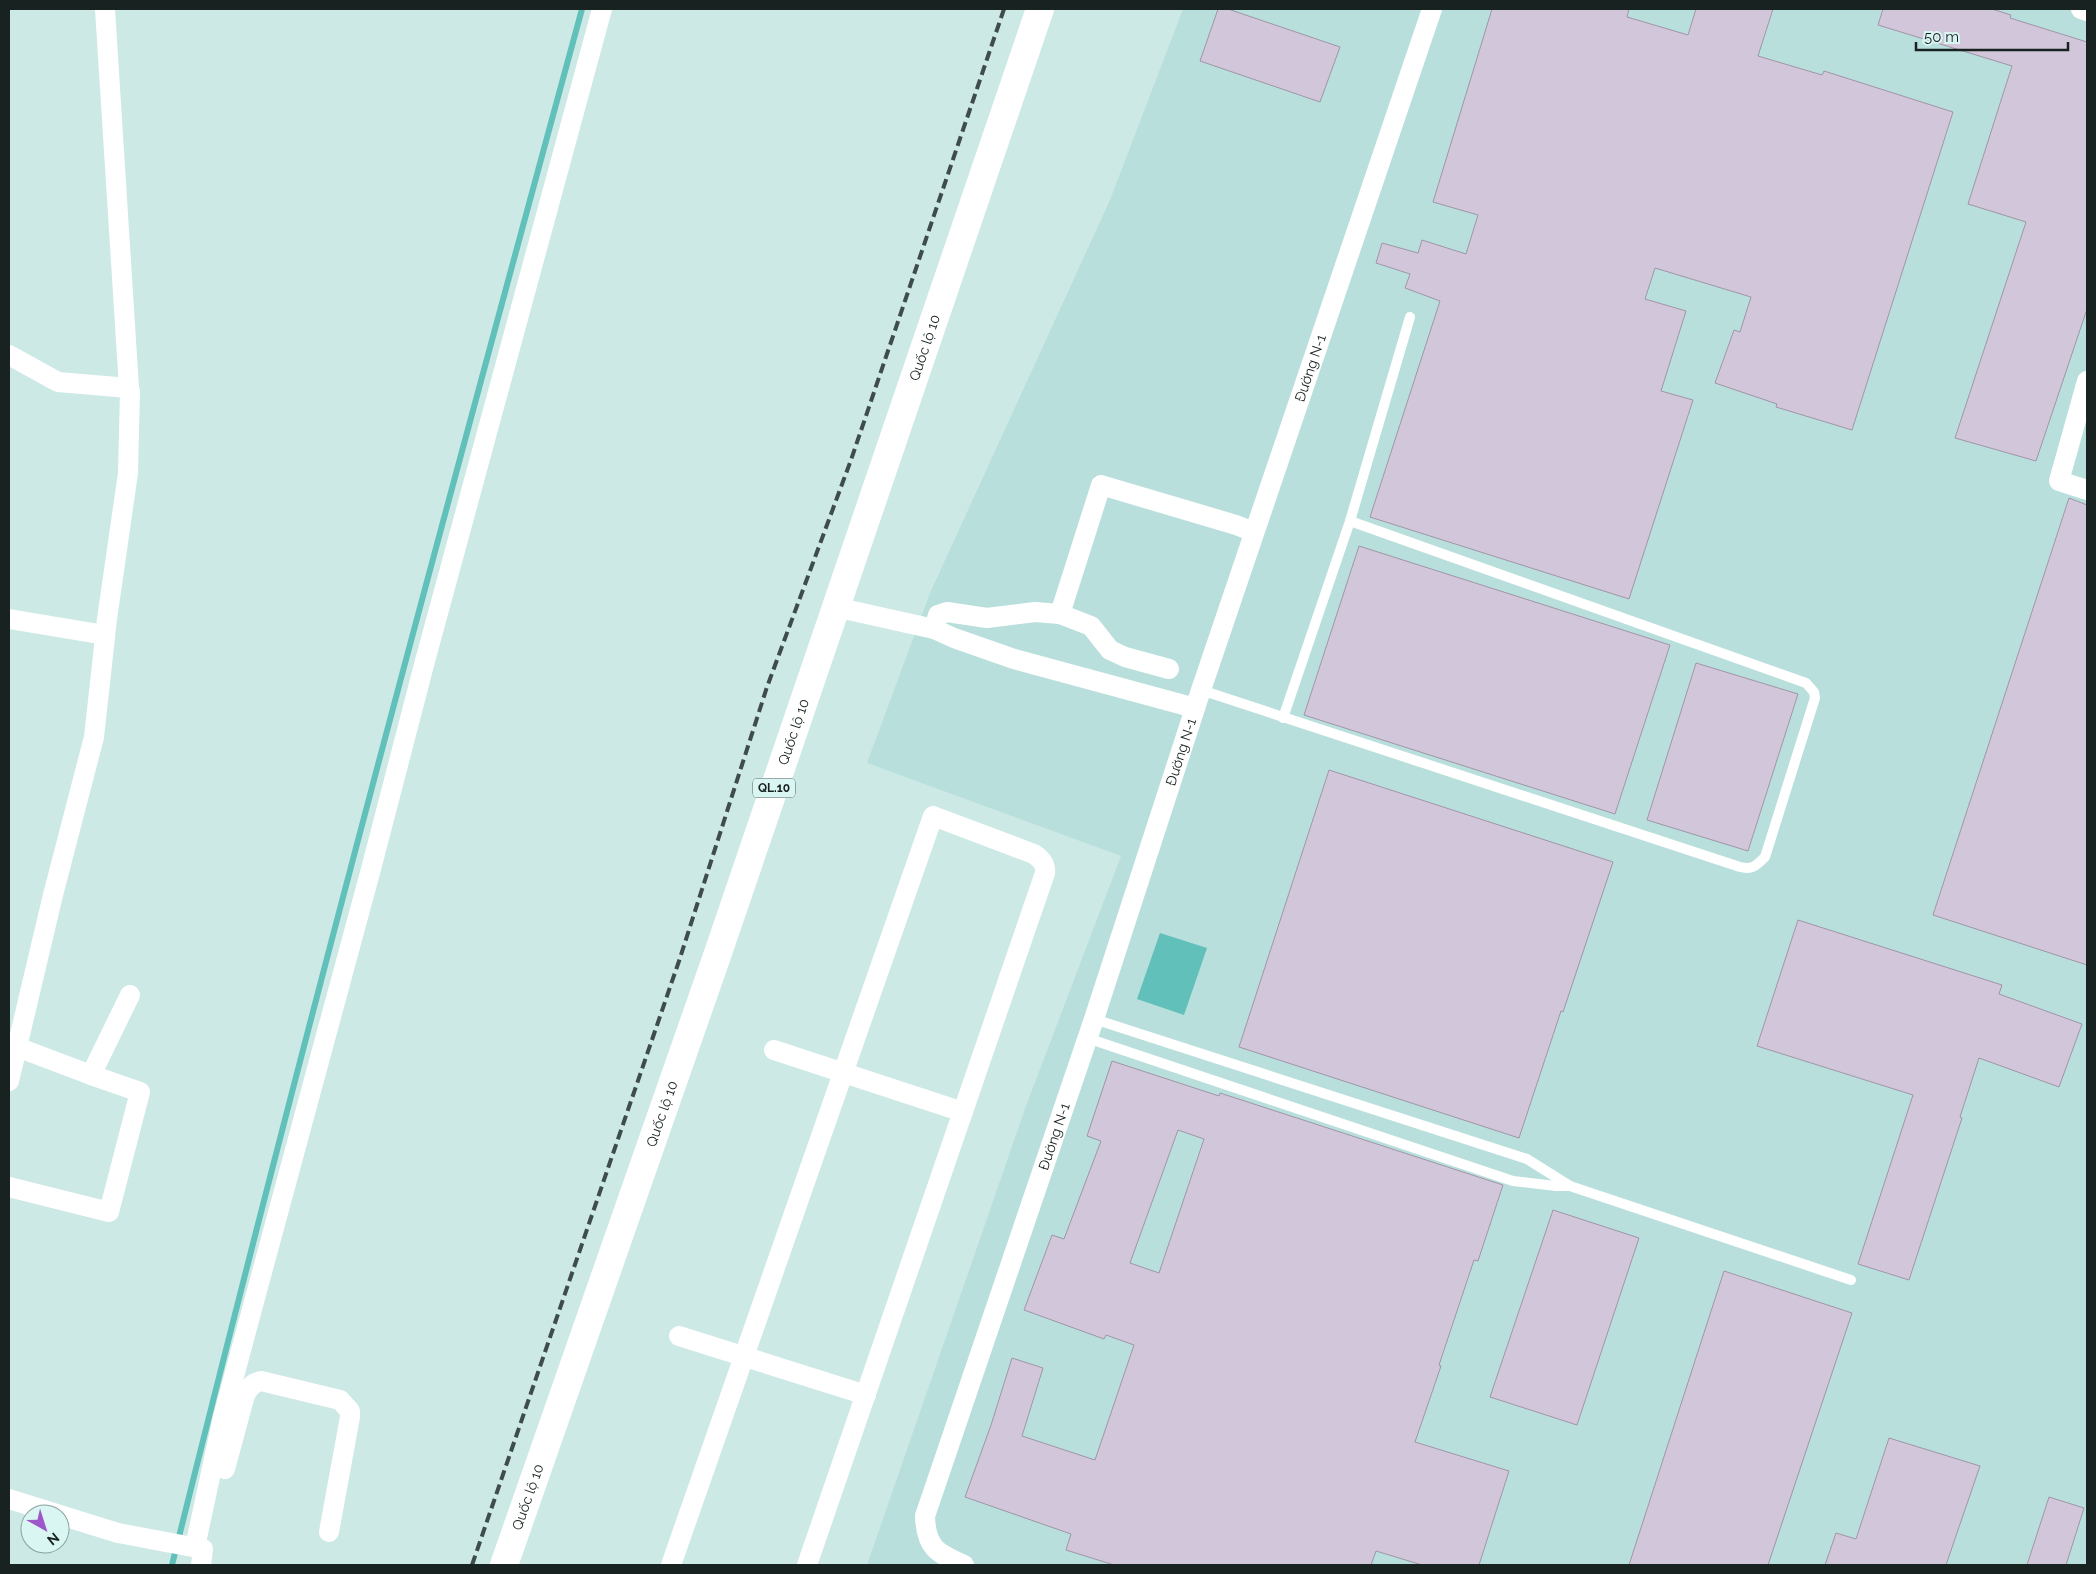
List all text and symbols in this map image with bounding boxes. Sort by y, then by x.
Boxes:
scale bar [1916,20,2068,52]
text: 50 m [1924,28,1959,46]
street label: Quốc lộ 10 [906,312,943,383]
street label: Đường N-1 [1291,332,1329,404]
street label: Quốc lộ 10 [775,697,812,767]
street label: Đường N-1 [1162,716,1199,788]
road number: QL.10 [753,778,795,798]
street label: Quốc lộ 10 [643,1079,681,1149]
street label: Đường N-1 [1035,1101,1073,1172]
street label: Quốc lộ 10 [509,1462,547,1532]
north arrow [20,1504,70,1554]
text: N [44,1530,62,1549]

